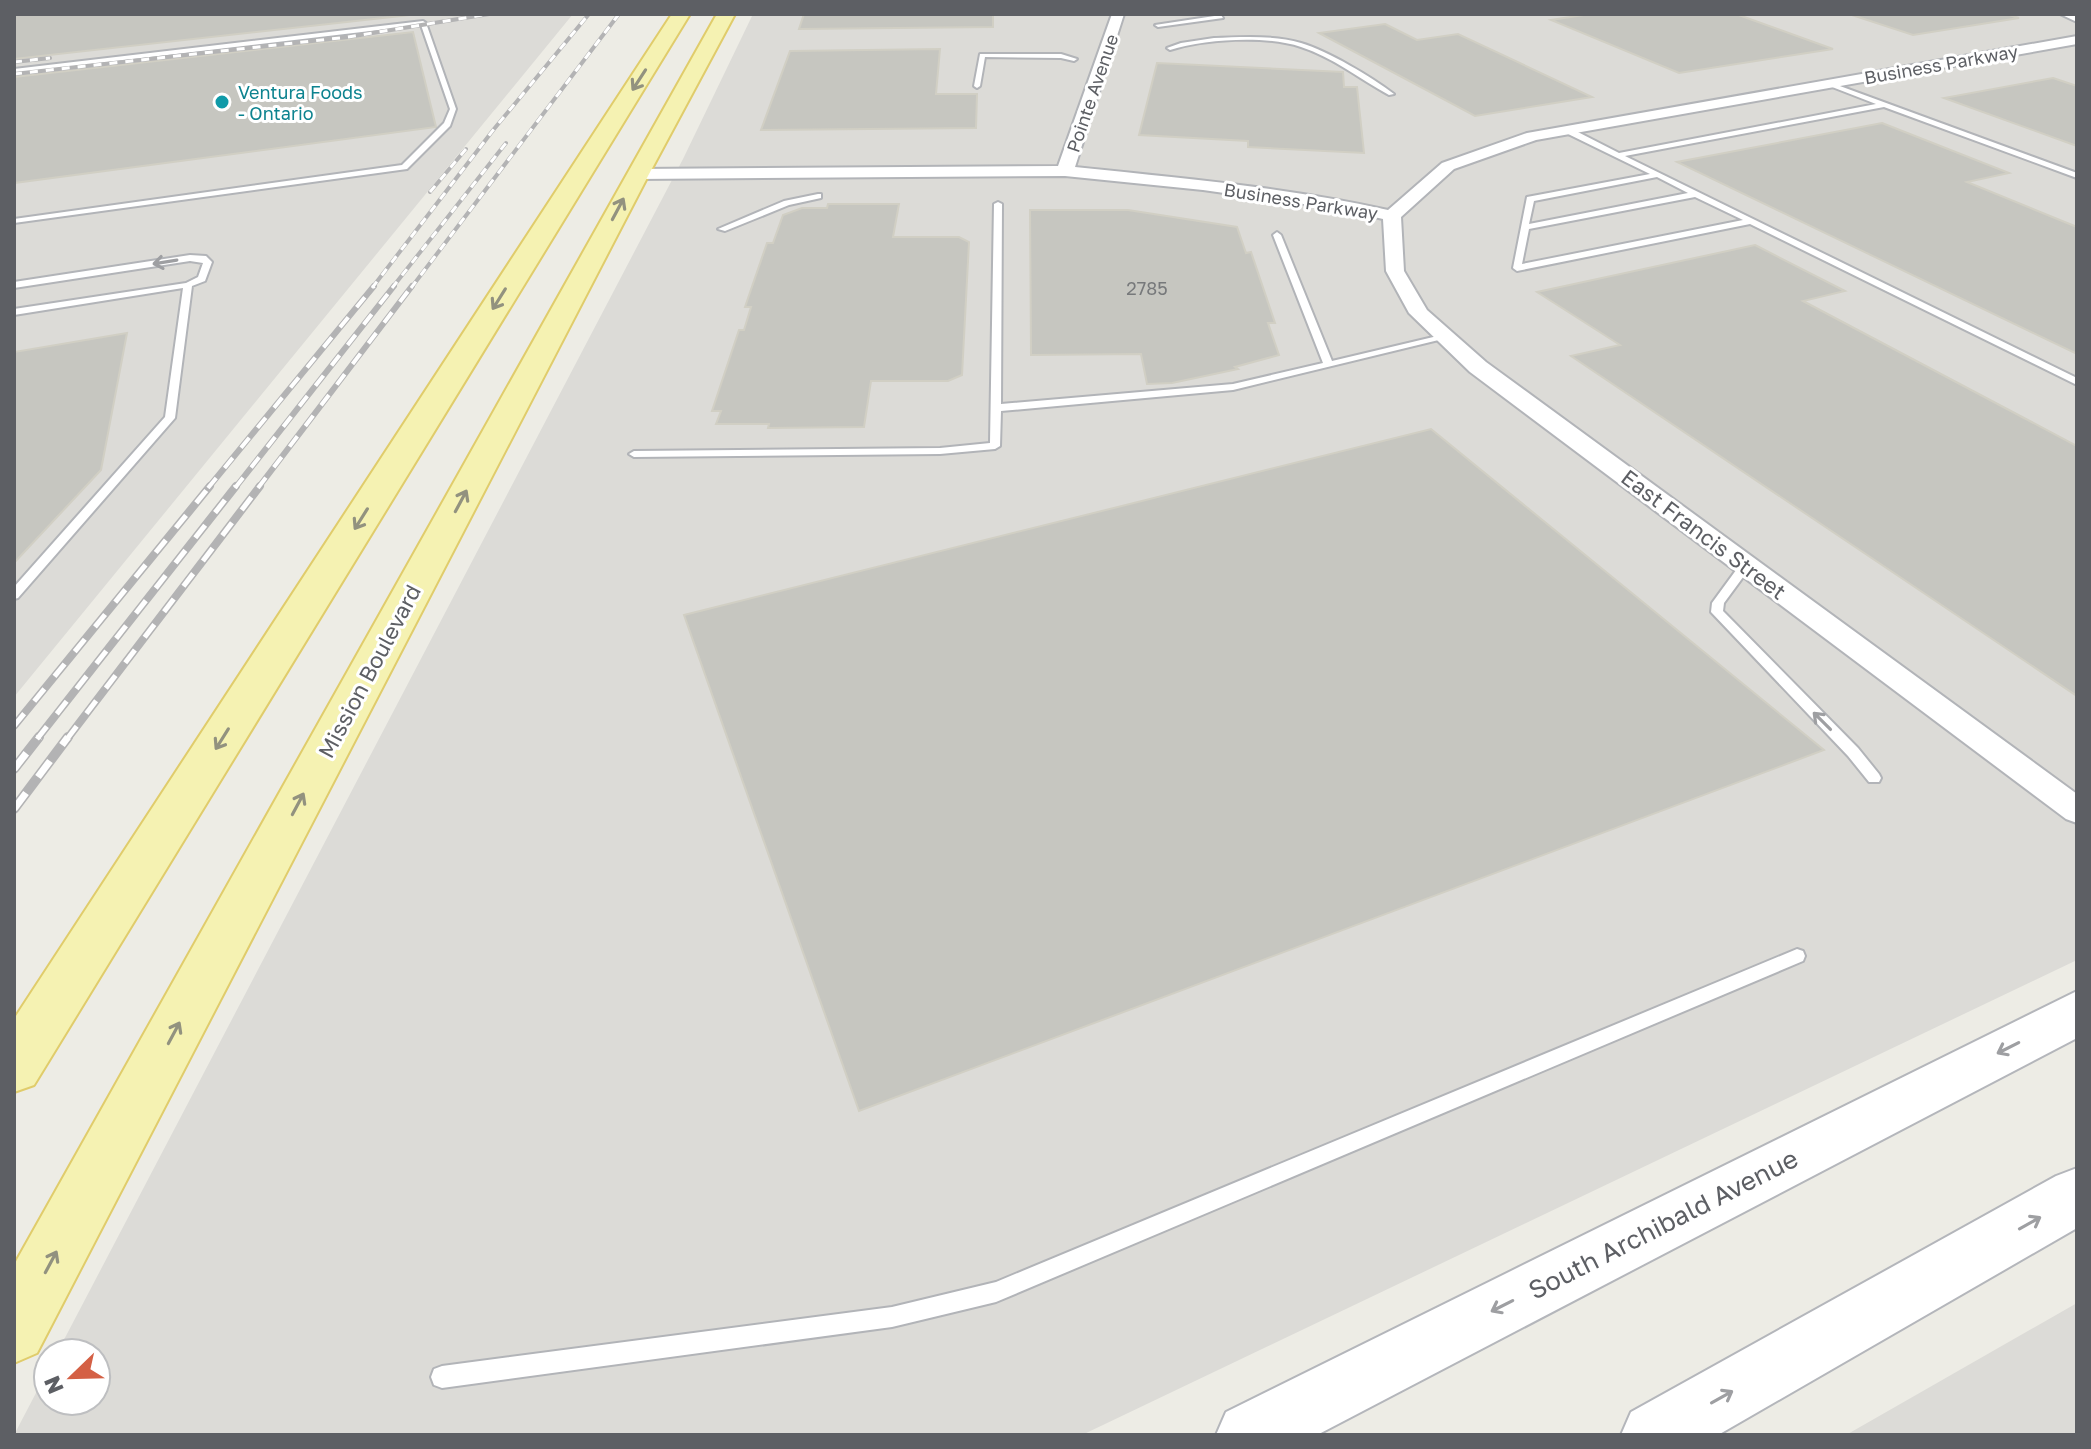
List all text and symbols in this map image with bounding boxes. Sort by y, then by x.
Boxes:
street label: Pointe Avenue [1061,31,1123,155]
street label: Business Parkway [1862,40,2020,88]
one-way arrow [630,68,647,90]
place label: Ventura Foods - Ontario [238,81,363,124]
marker: Ventura Foods - Ontario [213,93,231,111]
street label: Business Parkway [1222,178,1380,224]
one-way arrow [610,198,626,221]
one-way arrow [153,255,178,270]
house number: 2785 [1126,277,1168,299]
one-way arrow [491,287,507,310]
street label: East Francis Street [1616,463,1792,605]
one-way arrow [453,490,469,513]
one-way arrow [352,507,368,530]
street label: Mission Boulevard [312,580,426,762]
one-way arrow [1813,712,1832,731]
one-way arrow [213,727,230,749]
one-way arrow [290,792,306,816]
one-way arrow [167,1021,183,1045]
one-way arrow [1996,1041,2020,1056]
street label: South Archibald Avenue [1523,1142,1803,1306]
one-way arrow [2018,1215,2041,1231]
one-way arrow [44,1250,59,1274]
one-way arrow [1490,1299,1514,1315]
north arrow [32,1337,112,1417]
text: N [37,1372,69,1398]
one-way arrow [1710,1389,1734,1404]

